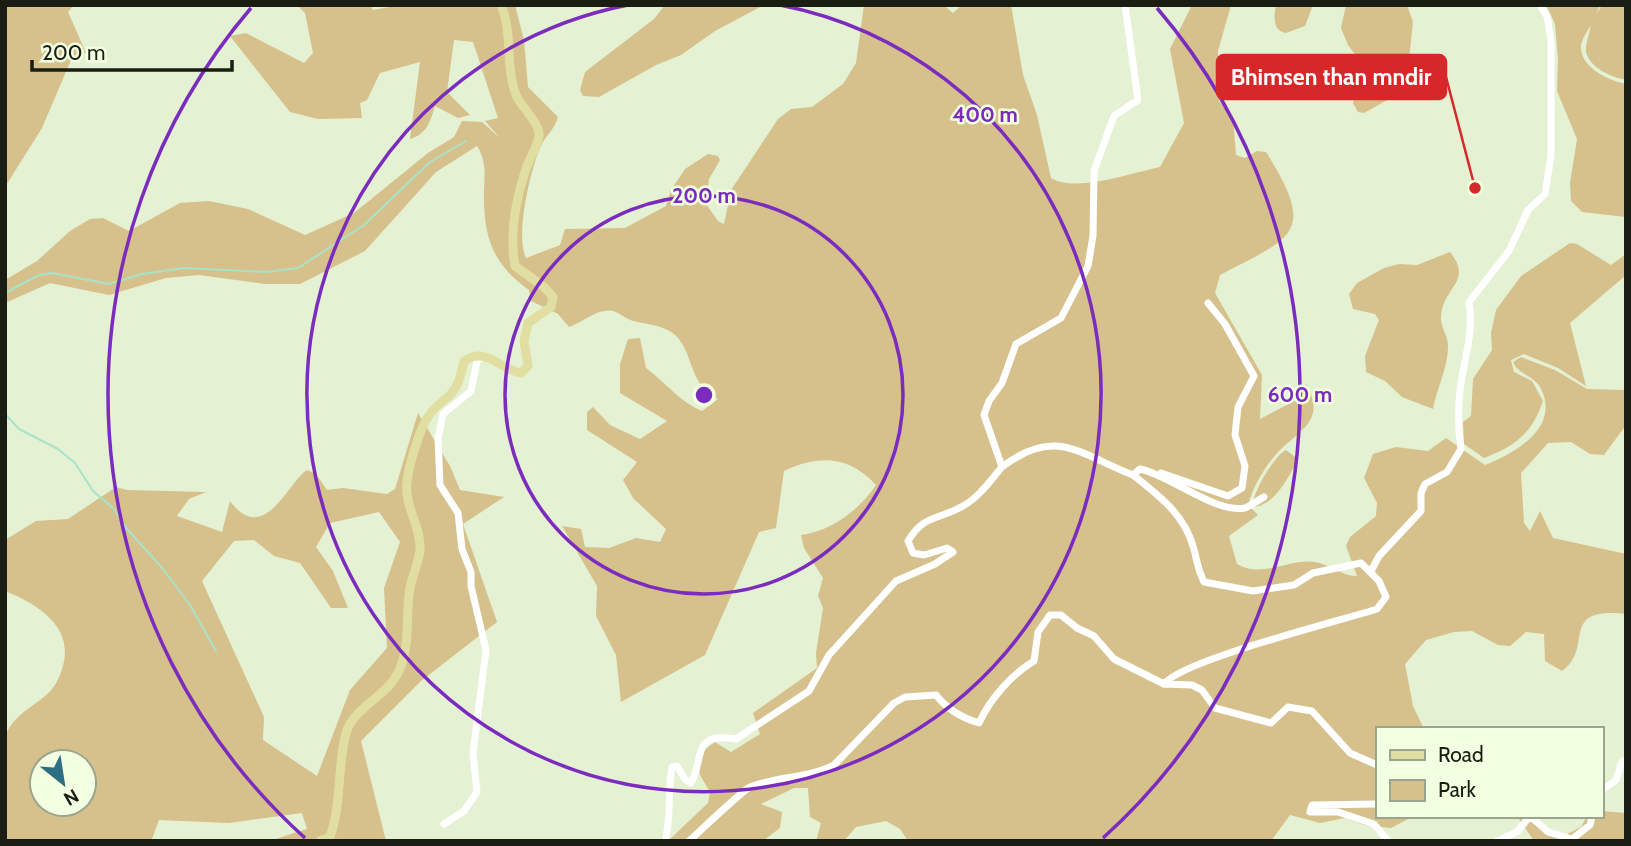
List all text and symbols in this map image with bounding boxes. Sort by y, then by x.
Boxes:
scale bar [32,28,231,72]
text: 200 m [42,40,105,65]
callout: Bhimsen than mndir [1217,55,1446,99]
text: Bhimsen than mndir [1231,63,1432,91]
text: 400 m [952,102,1018,127]
text: 200 m [672,183,736,208]
text: 600 m [1268,382,1332,407]
centre of rings [692,383,716,407]
legend [1376,727,1603,818]
text: Road [1438,742,1484,767]
north arrow [28,748,98,818]
text: Park [1438,777,1476,802]
text: N [60,784,83,811]

